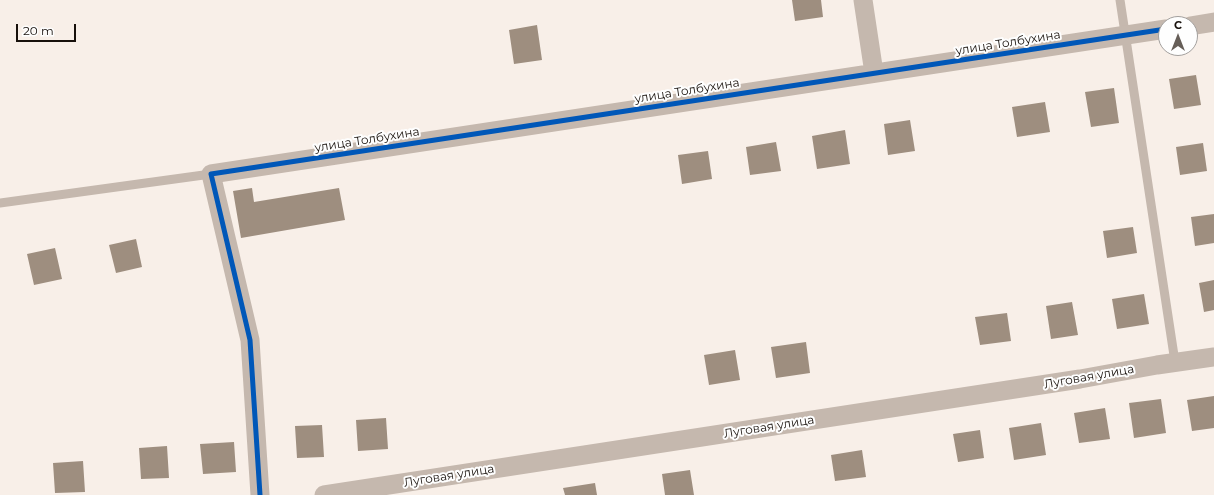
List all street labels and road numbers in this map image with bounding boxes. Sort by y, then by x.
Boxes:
street label: улица Толбухина [955,28,1061,58]
street label: улица Толбухина [634,76,740,106]
street label: улица Толбухина [314,125,420,155]
street label: Луговая улица [1043,362,1135,392]
street label: Луговая улица [723,413,815,441]
street label: Луговая улица [403,462,495,490]

